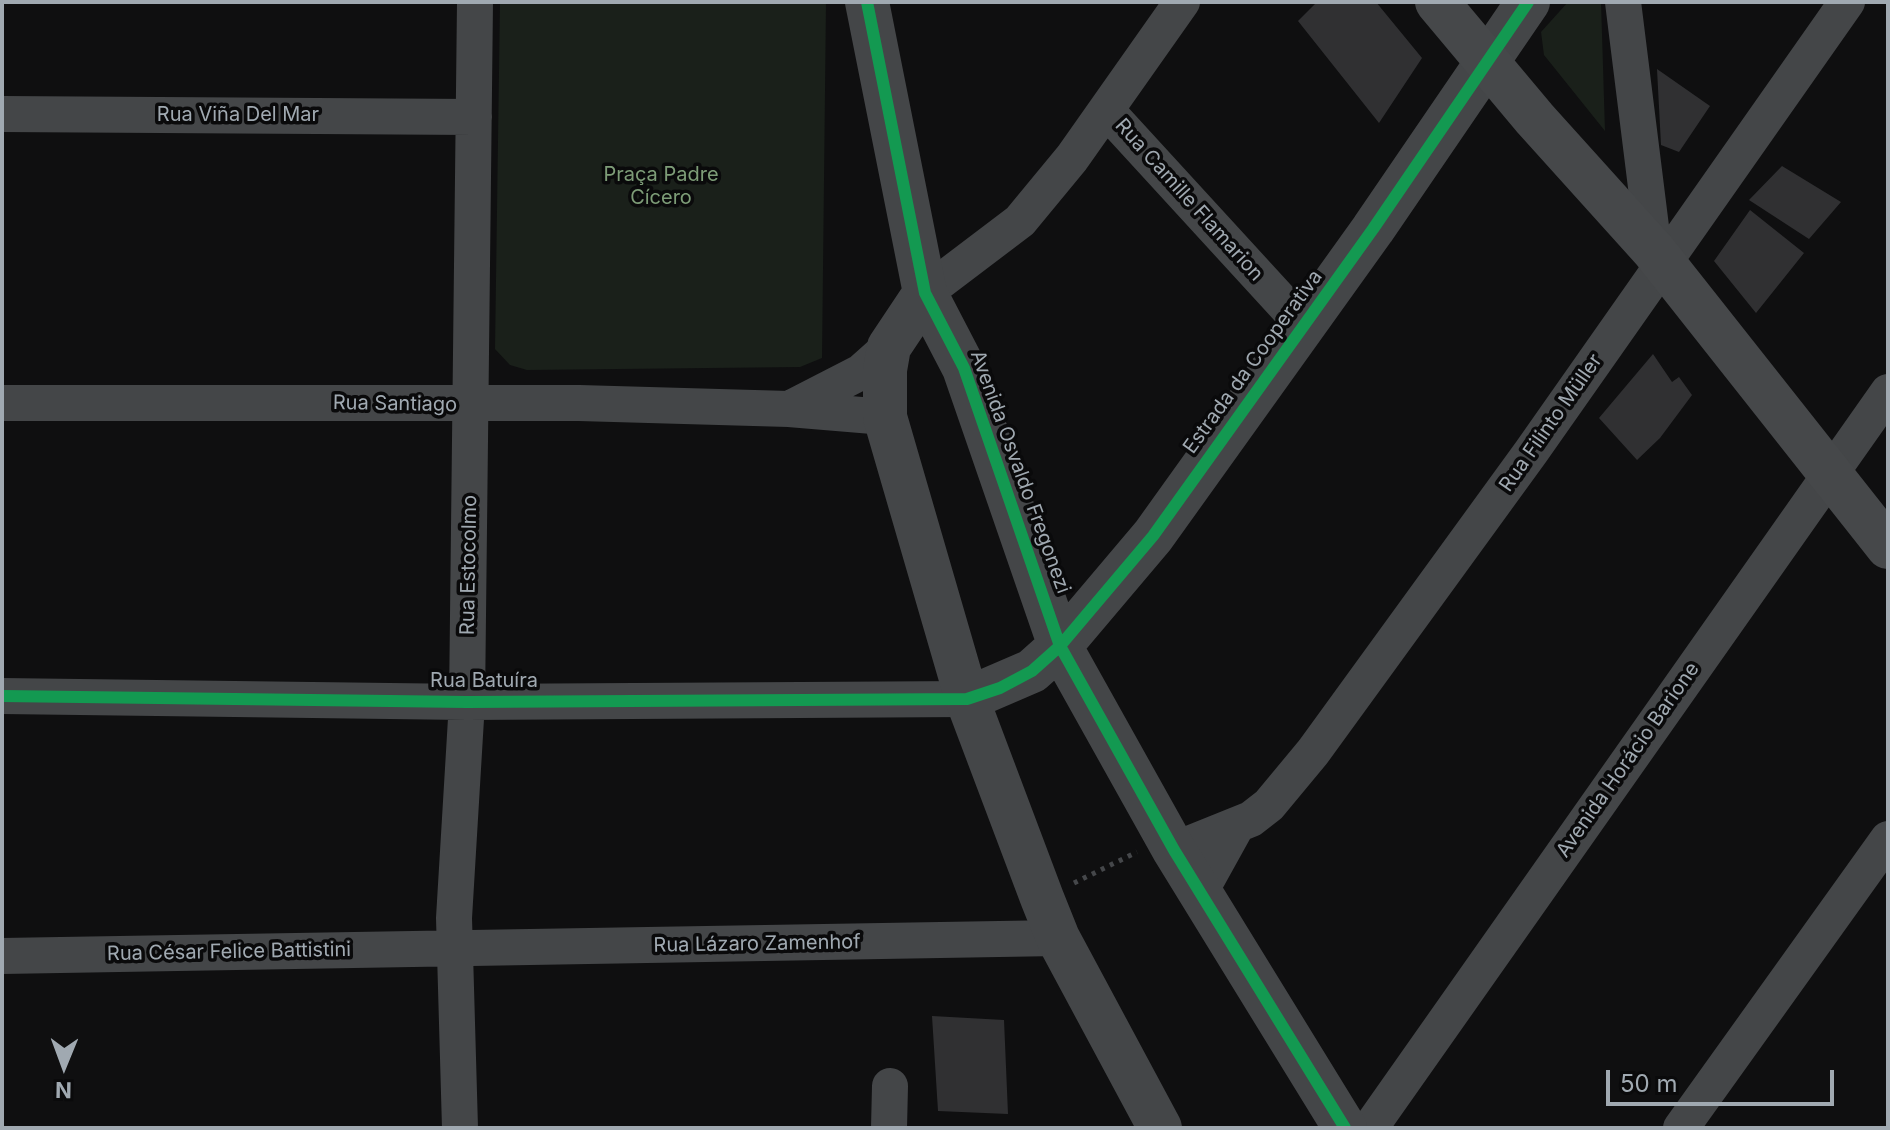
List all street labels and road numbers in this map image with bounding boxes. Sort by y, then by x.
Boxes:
street label: Rua Viña Del Mar [157,103,319,127]
street label: Rua Camille Flamarion [1110,114,1268,286]
street label: Estrada da Cooperativa [1178,266,1328,458]
street label: Avenida Osvaldo Fregonezi [965,347,1075,597]
street label: Rua Filinto Müller [1495,350,1607,496]
street label: Rua Santiago [333,391,457,417]
street label: Rua Estocolmo [456,495,482,635]
street label: Avenida Horácio Barione [1551,658,1705,862]
street label: Rua Batuíra [430,669,538,693]
street label: Rua Lázaro Zamenhof [653,930,861,958]
street label: Rua César Felice Battistini [107,938,351,966]

